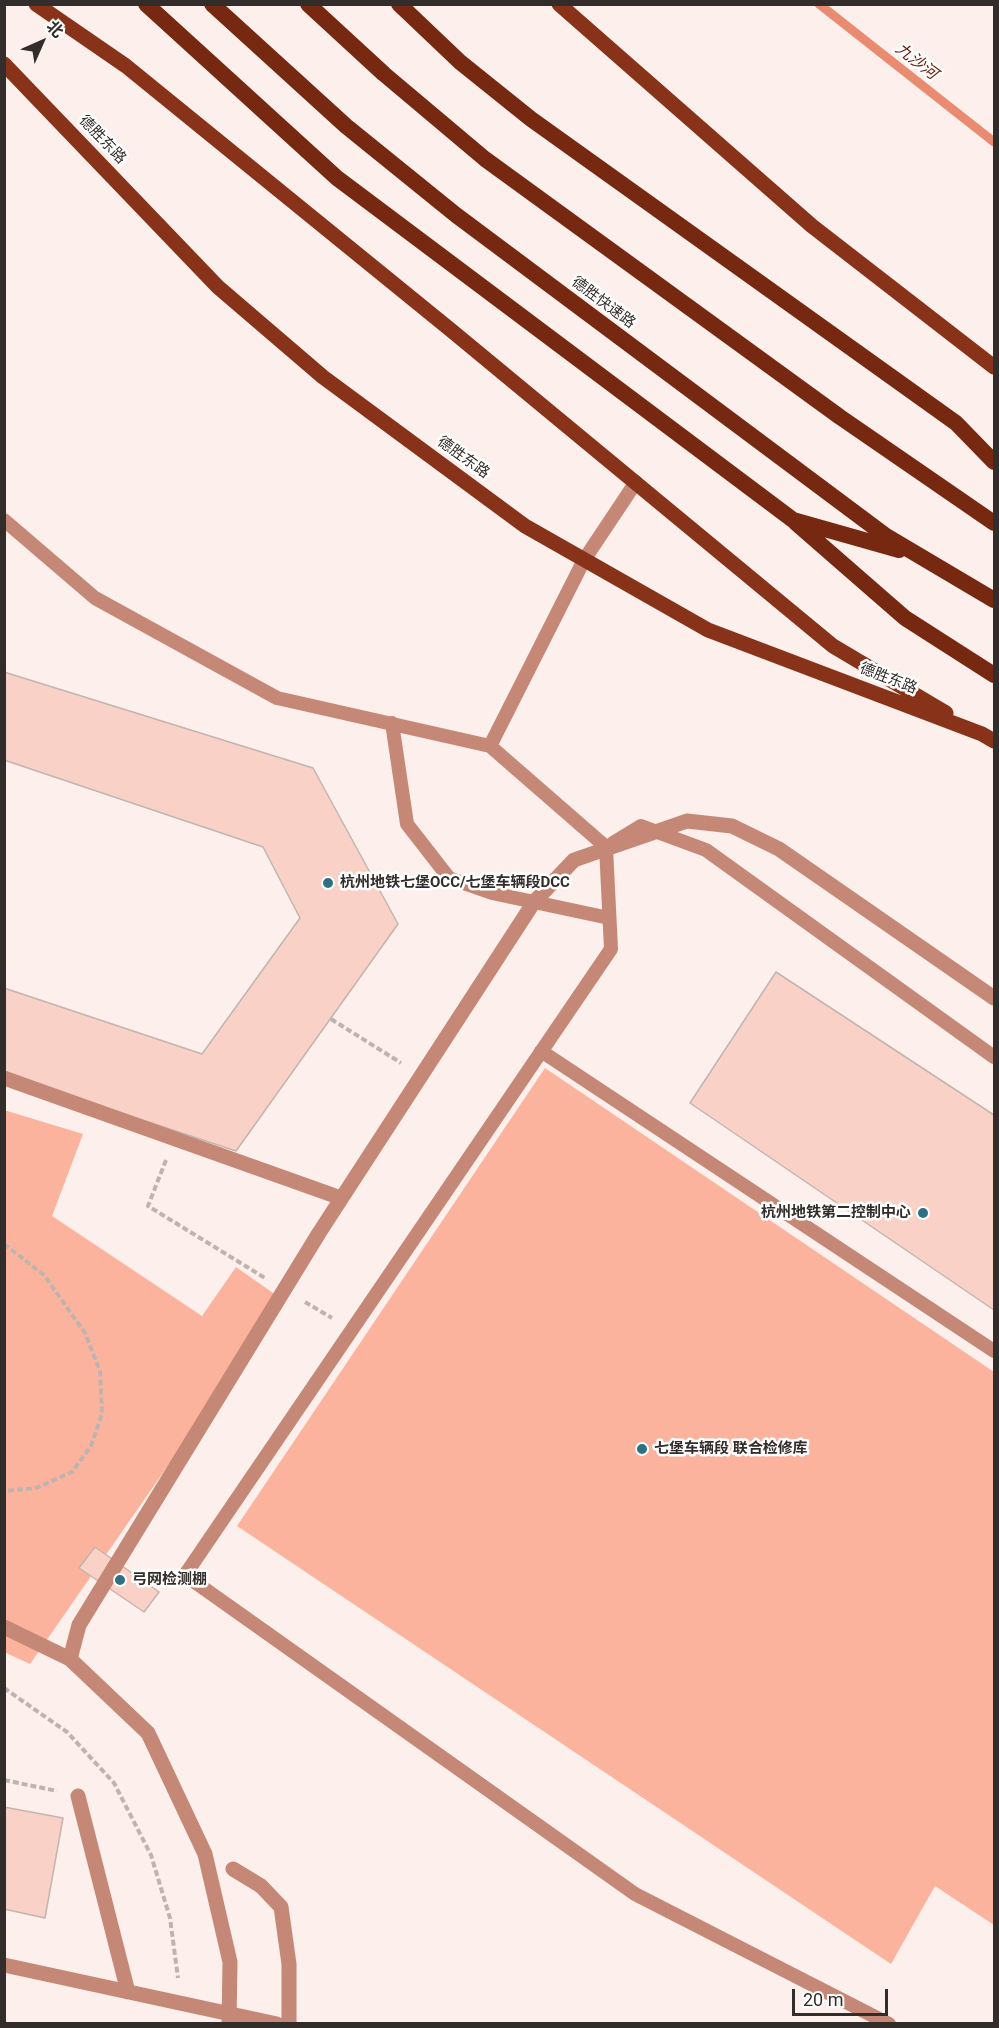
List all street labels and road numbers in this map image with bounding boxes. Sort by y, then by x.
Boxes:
street label: 德胜东路 [75,112,129,168]
street label: 德胜快速路 [568,273,638,333]
street label: 德胜东路 [433,433,493,483]
street label: 德胜东路 [857,660,919,698]

